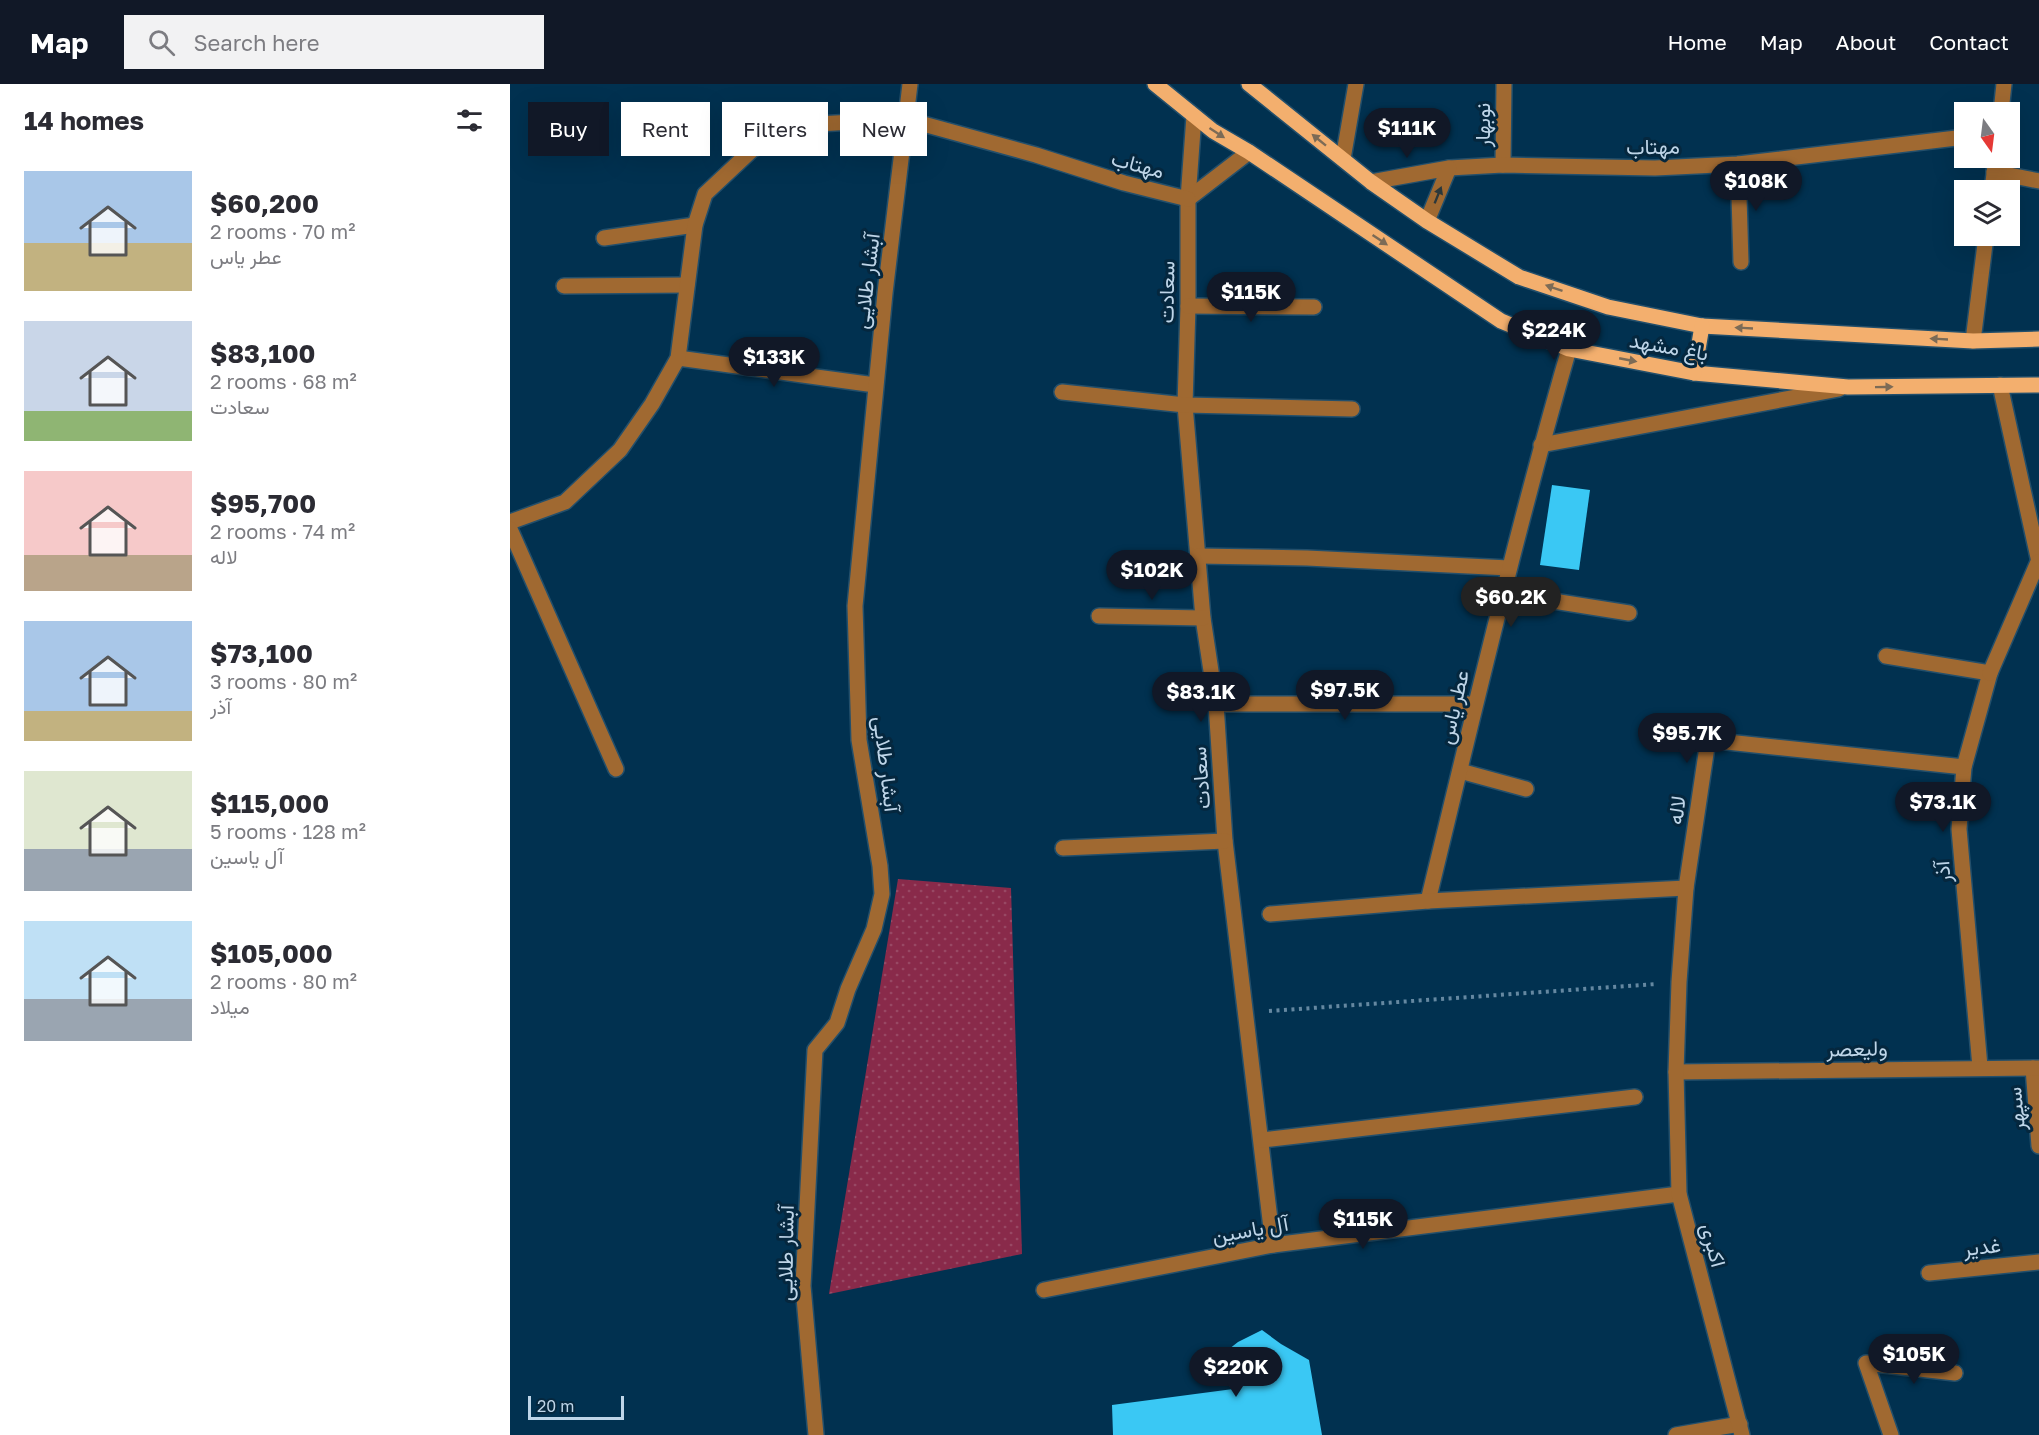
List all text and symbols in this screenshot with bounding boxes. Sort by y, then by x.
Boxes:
search box [124,15,544,69]
text: Map [30,26,88,59]
icon: search [145,26,178,59]
text: Search here [193,29,319,56]
text: Home [1667,29,1727,55]
text: Map [1760,29,1803,55]
text: About [1836,29,1896,55]
text: Contact [1929,29,2009,55]
chip: Buy [528,102,609,156]
chip: Rent [621,102,710,156]
chip: Filters [722,102,828,156]
chip: New [840,102,927,156]
north arrow [1954,102,2020,168]
map controls [1954,102,2020,246]
street label: نوبهار [1469,103,1496,148]
icon: filters [453,104,486,137]
text: 14 homes [24,105,144,136]
pin: $111K [1365,108,1449,159]
text: $111K [1378,115,1436,139]
one-way arrow [1209,128,1225,139]
street label: مهتاب [1626,133,1680,160]
one-way arrow [1311,134,1327,147]
street label: مهتاب [1109,145,1167,184]
pin: $108K [1714,161,1798,212]
text: $108K [1724,168,1788,192]
button: layers [1954,180,2020,246]
one-way arrow [1434,186,1443,204]
text: $60,200 [210,188,319,219]
icon: home [72,195,144,267]
text: 2 rooms · 70 m² [210,219,355,243]
street label: آبشار طلایی [847,230,886,330]
one-way arrow [1372,235,1388,246]
text: عطر یاس [210,244,282,268]
street label: سعادت [1152,261,1180,323]
pin: $115K [1209,272,1293,323]
text: $115K [1221,279,1281,303]
one-way arrow [1545,283,1563,293]
pin: $224K [1512,310,1596,361]
text: $224K [1522,317,1586,341]
one-way arrow [1734,324,1753,333]
street label: باغ مشهد [1627,326,1710,368]
one-way arrow [1929,334,1948,343]
pin: $133K [732,337,816,388]
text: $83,100 [210,338,315,369]
text: $133K [743,344,805,368]
icon: home [72,345,144,417]
one-way arrow [1619,356,1638,365]
text: 2 rooms · 68 m² [210,369,357,393]
one-way arrow [1875,382,1894,391]
text: سعادت [210,394,270,418]
text: $95,700 [210,488,316,519]
icon: home [72,495,144,567]
text: 2 rooms · 74 m² [210,519,355,543]
text: لاله [210,544,238,568]
pin: $102K [1110,550,1194,601]
text: $102K [1120,557,1184,581]
pin: $60.2K [1462,577,1560,628]
text: $60.2K [1475,584,1547,608]
text: $73,100 [210,638,313,669]
icon: home [72,645,144,717]
street label: عطر یاس [1432,667,1475,747]
text: 3 rooms · 80 m² [210,669,357,693]
pin: $97.5K [1296,670,1394,721]
pin: $83.1K [1152,672,1250,723]
text: $97.5K [1310,677,1380,701]
text: $83.1K [1166,679,1236,703]
text: آذر [210,694,231,718]
pin: $95.7K [1638,713,1736,764]
street label: آبشار طلایی [867,715,906,816]
text: $95.7K [1652,720,1722,744]
street label: سعادت [1185,746,1215,810]
pin: $73.1K [1894,782,1992,833]
text: $115,000 [210,788,329,819]
text: $73.1K [1909,789,1977,813]
street label: لاله [1661,794,1691,826]
icon: home [72,795,144,867]
text: 5 rooms · 128 m² [210,819,366,843]
text: آل یاسین [210,844,283,868]
street label: آذر [1928,858,1957,885]
text: $105,000 [210,938,333,969]
icon: home [72,945,144,1017]
text: 2 rooms · 80 m² [210,969,357,993]
text: میلاد [210,994,250,1018]
street label: ولیعصر [1825,1034,1888,1063]
street label: سپهر [2000,1086,2032,1133]
pin: $115K [1321,1199,1405,1250]
street label: آبشار طلایی [771,1203,800,1301]
text: $115K [1333,1206,1393,1230]
street label: آل یاسین [1210,1209,1292,1248]
street label: اکبری [1695,1220,1732,1270]
street label: غدیر [1961,1231,2002,1262]
pin: $105K [1872,1334,1956,1385]
text: $105K [1882,1341,1946,1365]
pin: $220K [1194,1347,1278,1398]
text: $220K [1203,1354,1269,1378]
scale bar [528,1393,624,1420]
text: 20 m [537,1396,574,1416]

